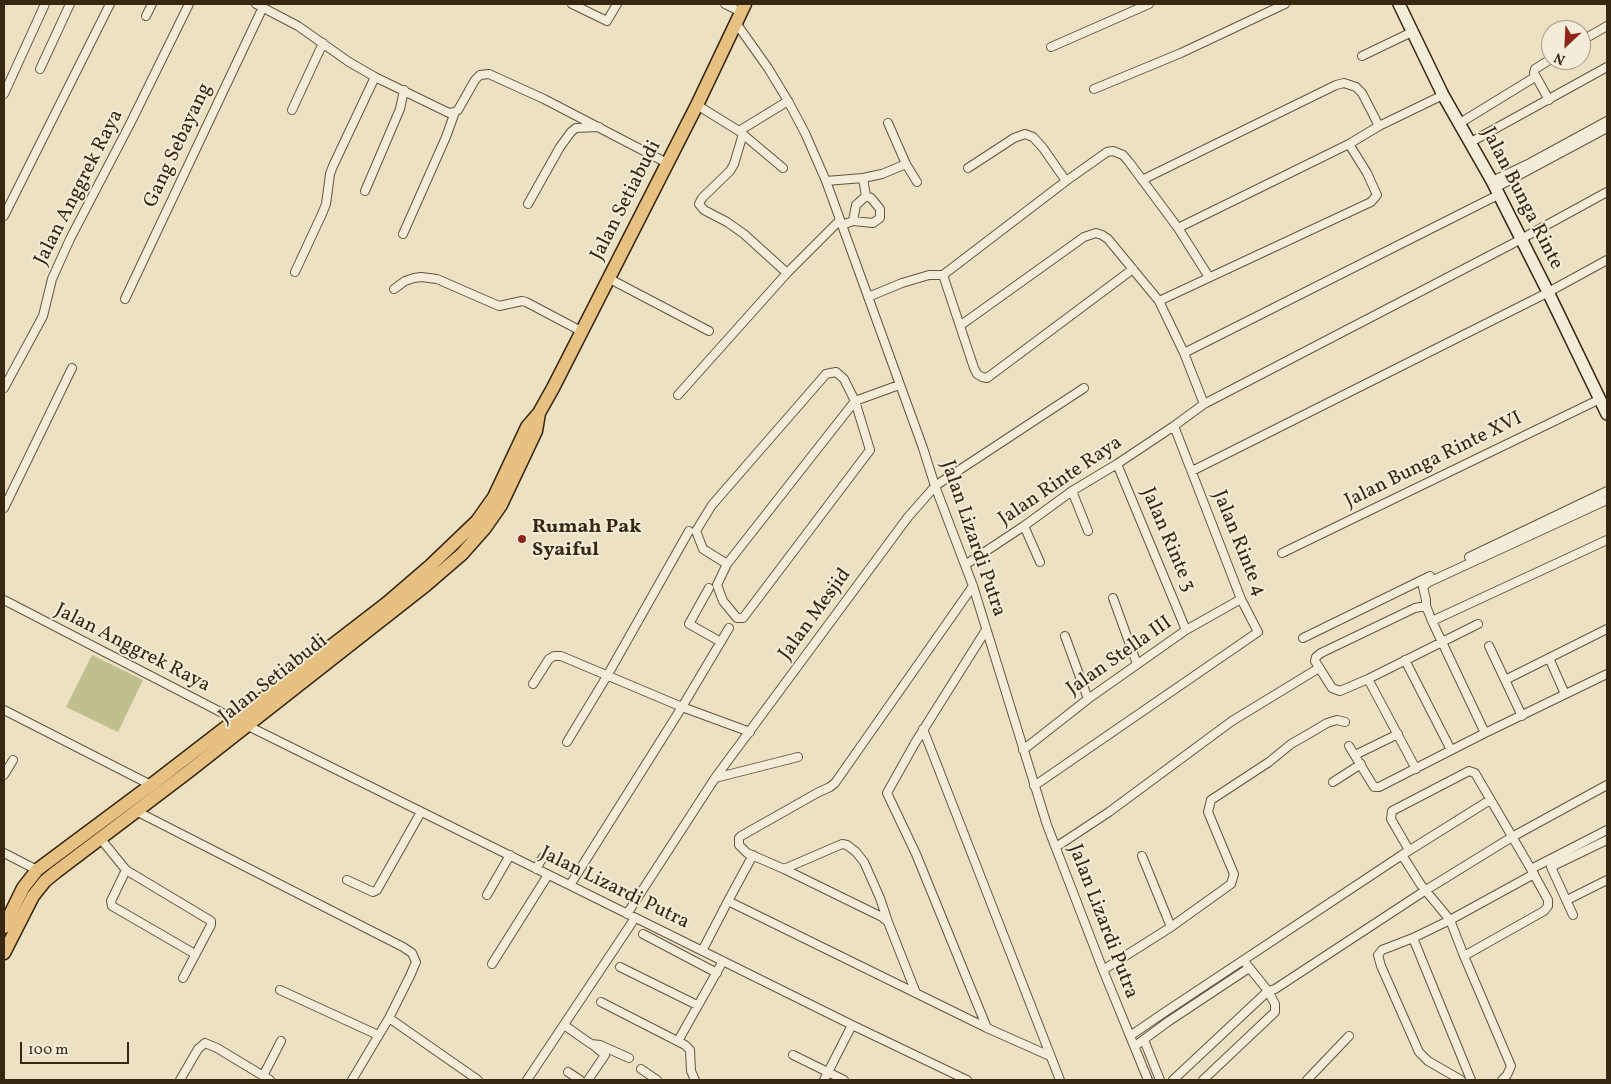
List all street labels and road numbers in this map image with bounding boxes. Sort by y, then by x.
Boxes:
street label: Gang Sebayang [140,80,218,212]
street label: Jalan Anggrek Raya [30,106,130,270]
street label: Jalan Bunga Rinte [1475,124,1567,274]
street label: Jalan Setiabudi [586,137,668,265]
street label: Jalan Bunga Rinte XVI [1341,408,1527,514]
street label: Jalan Rinte Raya [995,432,1127,532]
street label: Jalan Lizardi Putra [934,458,1010,620]
street label: Jalan Rinte 3 [1134,484,1200,596]
street label: Jalan Rinte 4 [1206,487,1270,601]
street label: Jalan Mesjid [775,564,857,666]
street label: Jalan Anggrek Raya [50,599,214,699]
street label: Jalan Stella III [1063,612,1177,702]
street label: Jalan Setiabudi [215,630,333,730]
street label: Jalan Lizardi Putra [1061,841,1143,1003]
street label: Jalan Lizardi Putra [535,842,693,936]

